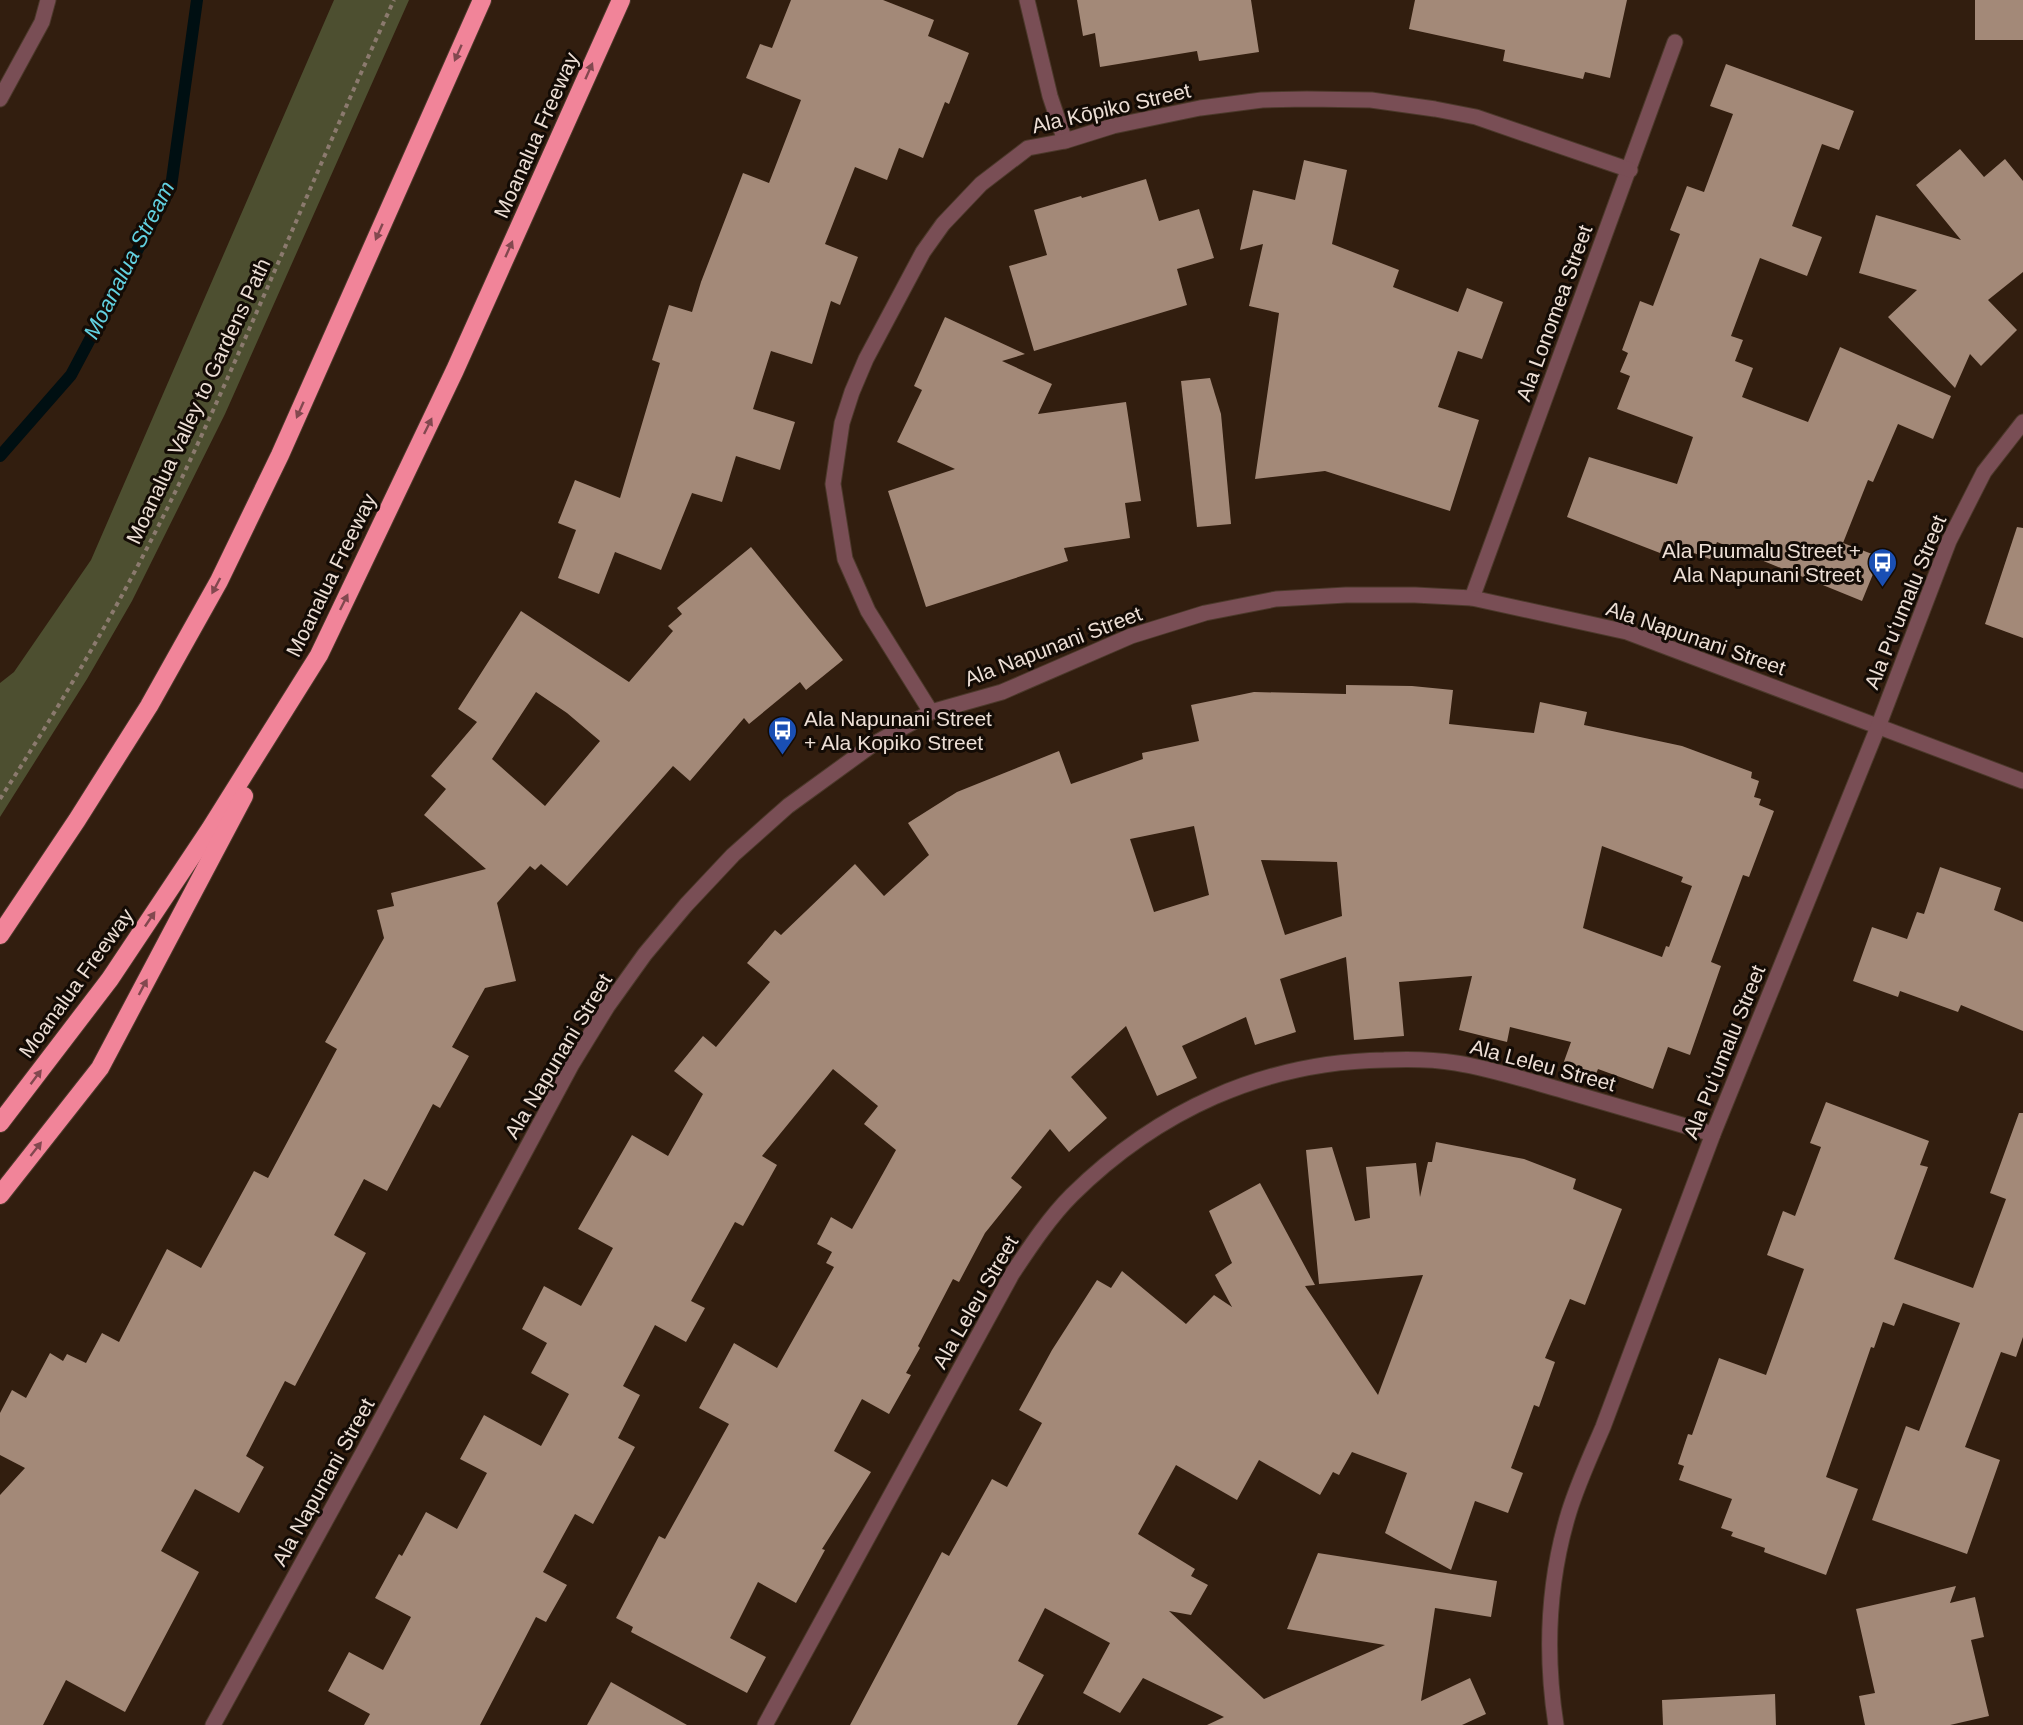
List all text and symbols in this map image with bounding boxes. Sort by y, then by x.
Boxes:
one-way arrow [454,45,463,62]
street label: Moanalua Freeway [489,48,583,221]
one-way arrow [585,62,594,80]
street label: Ala Kōpiko Street [1029,79,1193,137]
water label: Moanalua Stream [78,177,180,343]
street label: Ala Lonomea Street [1511,222,1597,404]
one-way arrow [375,223,384,240]
one-way arrow [505,240,515,258]
street label: Moanalua Valley to Gardens Path [122,255,274,547]
one-way arrow [295,401,305,419]
one-way arrow [424,418,433,435]
street label: Moanalua Freeway [282,489,381,660]
street label: Ala Puʻumalu Street [1860,512,1950,692]
place label: Ala Puumalu Street + Ala Napunani Street [1662,539,1861,586]
bus stop icon: Ala Puumalu Street + Ala Napunani Street [1866,546,1898,588]
one-way arrow [211,577,221,594]
one-way arrow [339,594,348,611]
street label: Ala Napunani Street [1603,597,1789,680]
street label: Ala Napunani Street [961,602,1145,690]
place label: Ala Napunani Street + Ala Kopiko Street [804,707,992,754]
bus stop icon: Ala Napunani Street + Ala Kopiko Street [767,714,799,756]
street label: Moanalua Freeway [14,904,138,1062]
one-way arrow [144,911,155,927]
street label: Ala Puʻumalu Street [1679,962,1769,1142]
street label: Ala Napunani Street [500,969,616,1142]
one-way arrow [138,978,148,995]
street label: Ala Leleu Street [1468,1035,1618,1095]
one-way arrow [30,1070,42,1086]
one-way arrow [30,1141,43,1157]
street label: Ala Leleu Street [928,1231,1022,1372]
street label: Ala Napunani Street [267,1394,379,1570]

